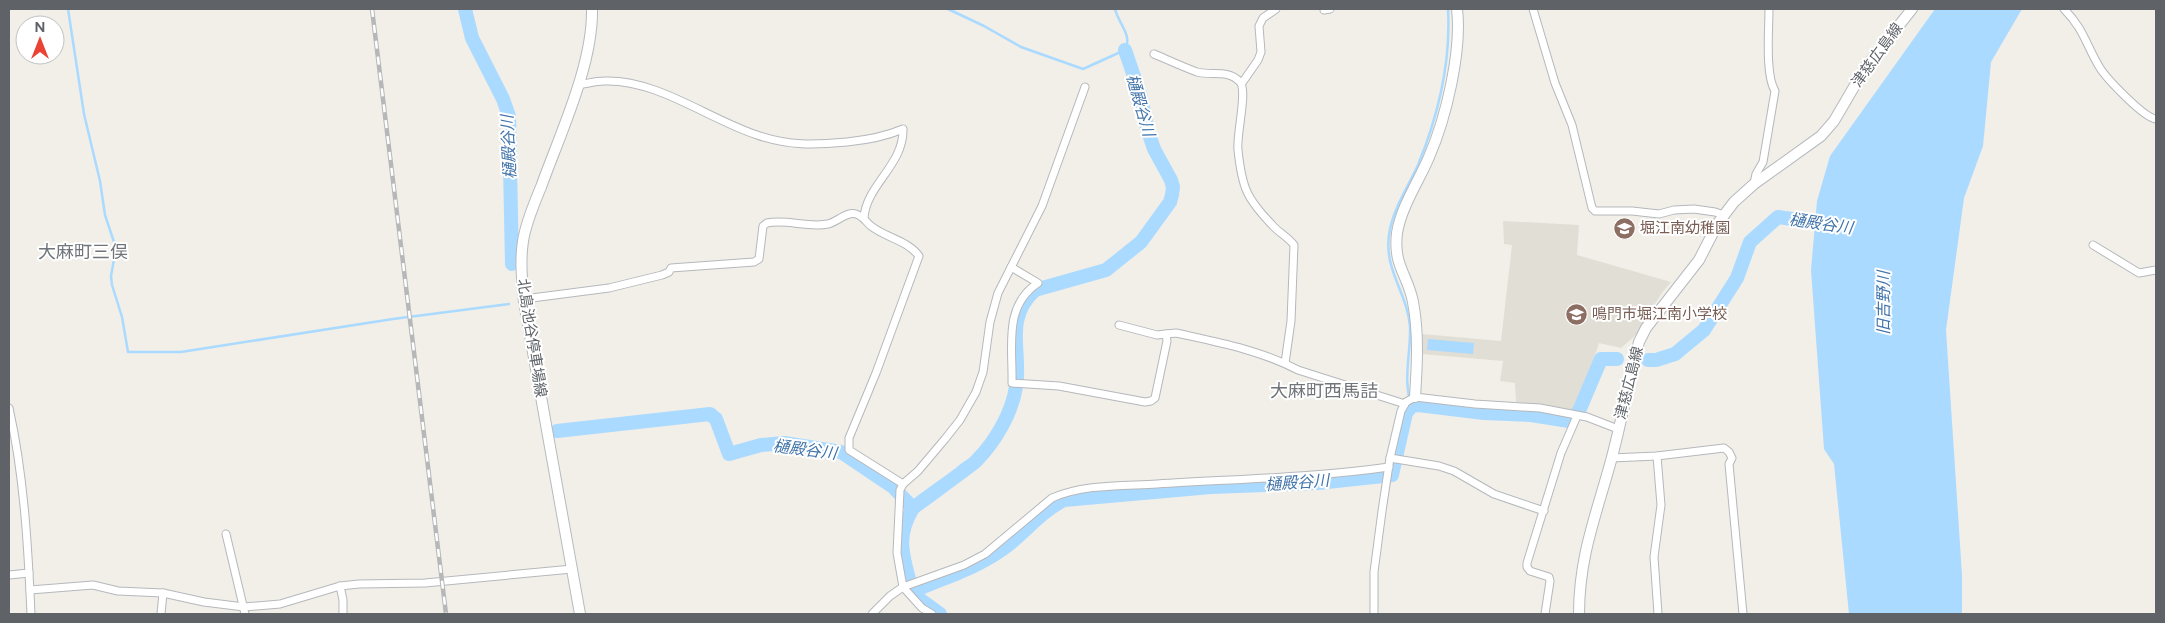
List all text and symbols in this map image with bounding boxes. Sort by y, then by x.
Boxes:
north arrow [15,15,65,65]
text: N [35,19,45,36]
street label: 津慈広島線 [1848,19,1906,91]
water label: 樋殿谷川 [1123,72,1159,140]
water label: 樋殿谷川 [497,113,520,179]
water label: 樋殿谷川 [1788,210,1856,238]
school or university icon: 堀江南幼稚園 [1612,216,1636,240]
place label: 堀江南幼稚園 [1640,219,1730,237]
district label: 大麻町三俣 [38,241,128,263]
water label: 旧吉野川 [1874,269,1893,335]
street label: 北島池谷停車場線 [514,277,550,399]
school or university icon: 鳴門市堀江南小学校 [1564,302,1588,326]
place label: 鳴門市堀江南小学校 [1592,305,1727,323]
street label: 津慈広島線 [1611,344,1647,422]
district label: 大麻町西馬詰 [1270,380,1378,402]
water label: 樋殿谷川 [772,436,840,463]
water label: 樋殿谷川 [1264,471,1332,494]

